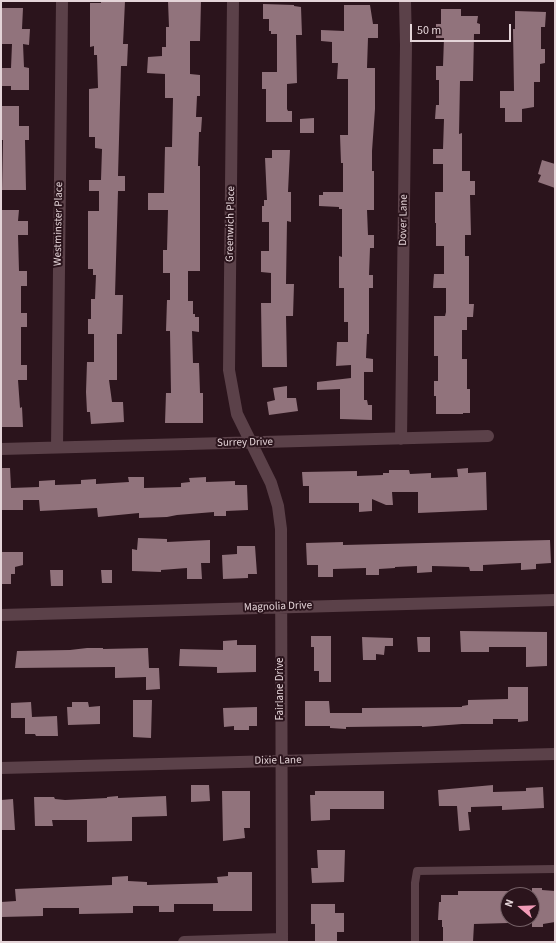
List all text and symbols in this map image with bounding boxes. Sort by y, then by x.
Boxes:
scale bar [412,16,513,42]
text: 50 m [417,22,441,39]
street label: Westminster Place [52,182,66,266]
street label: Greenwich Place [224,186,238,262]
street label: Dover Lane [397,194,411,246]
street label: Surrey Drive [217,436,273,450]
street label: Magnolia Drive [244,599,312,615]
street label: Fairlane Drive [274,658,288,720]
street label: Dixie Lane [254,754,302,768]
north arrow [500,887,540,927]
text: N [501,897,517,909]

